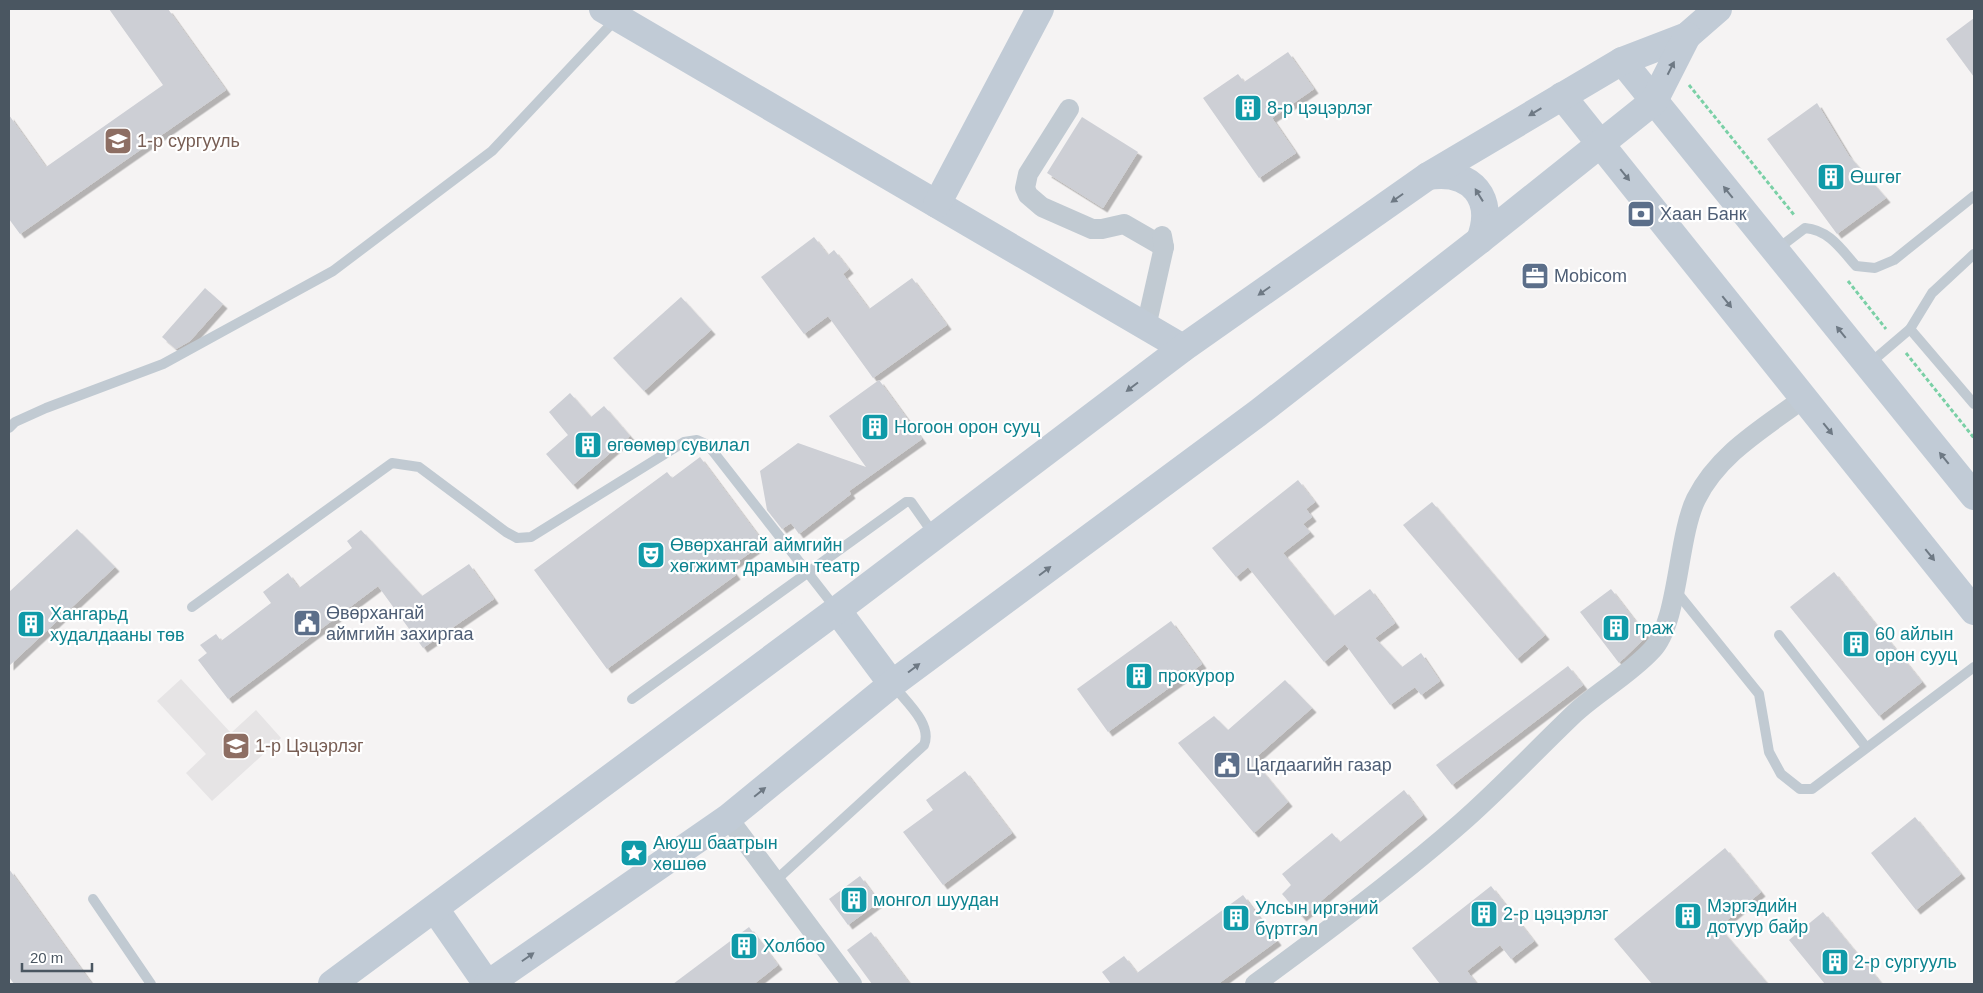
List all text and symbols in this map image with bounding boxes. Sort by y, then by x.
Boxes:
one-way arrow [1667,61,1675,76]
building icon: 8-р цэцэрлэг [1233,93,1263,123]
place label: 8-р цэцэрлэг [1267,98,1373,118]
one-way arrow [1528,108,1541,117]
school or university icon: 1-р сургууль [103,126,133,156]
place label: 1-р сургууль [137,131,240,151]
building icon: Өшгөг [1816,162,1846,192]
place label: Өшгөг [1850,167,1902,187]
one-way arrow [1620,168,1631,181]
one-way arrow [1723,186,1734,199]
one-way arrow [1474,188,1484,201]
one-way arrow [1390,193,1404,203]
bank icon: Хаан Банк [1626,199,1656,229]
place label: Хаан Банк [1660,204,1747,224]
office icon: Mobicom [1520,261,1550,291]
place label: Mobicom [1554,266,1627,286]
one-way arrow [1257,286,1270,296]
one-way arrow [1721,295,1732,308]
one-way arrow [1836,326,1847,339]
one-way arrow [1126,381,1139,392]
building icon: Ногоон орон сууц [860,412,890,442]
place label: Ногоон орон сууц [894,417,1040,437]
one-way arrow [1823,422,1834,435]
building icon: өгөөмөр сувилал [573,430,603,460]
place label: өгөөмөр сувилал [607,435,750,455]
one-way arrow [1938,452,1949,465]
place label: Өвөрхангай аймгийн хөгжимт драмын театр [670,535,860,576]
theatre icon: Өвөрхангай аймгийн хөгжимт драмын театр [636,540,666,570]
one-way arrow [1924,549,1935,562]
one-way arrow [1038,566,1051,577]
place label: Өвөрхангай аймгийн захиргаа [326,603,475,644]
place label: Хангарьд худалдааны төв [50,604,185,645]
public building icon: Өвөрхангай аймгийн захиргаа [292,608,322,638]
building icon: Хангарьд худалдааны төв [16,609,46,639]
building icon: граж [1601,613,1631,643]
place label: граж [1635,618,1674,638]
place label: 60 айлын орон сууц [1875,624,1957,665]
building icon: 60 айлын орон сууц [1841,629,1871,659]
building icon: прокурор [1124,661,1154,691]
one-way arrow [907,663,921,673]
place label: прокурор [1158,666,1235,686]
school or university icon: 1-р Цэцэрлэг [221,731,251,761]
place label: 1-р Цэцэрлэг [255,736,364,756]
public building icon: Цагдаагийн газар [1212,750,1242,780]
place label: Цагдаагийн газар [1246,755,1392,775]
one-way arrow [754,786,767,797]
place label: Аюуш баатрын хөшөө [653,833,778,874]
place icon: Аюуш баатрын хөшөө [619,838,649,868]
building icon: монгол шуудан [839,885,869,915]
place label: монгол шуудан [873,890,999,910]
place label: Мэргэдийн дотуур байр [1707,896,1808,937]
place label: Улсын иргэний бүртгэл [1255,898,1378,939]
building icon: 2-р цэцэрлэг [1469,899,1499,929]
building icon: Мэргэдийн дотуур байр [1673,901,1703,931]
building icon: Улсын иргэний бүртгэл [1221,903,1251,933]
place label: 2-р цэцэрлэг [1503,904,1609,924]
building icon: Холбоо [729,931,759,961]
place label: Холбоо [763,936,825,956]
scale bar [22,940,92,972]
building icon: 2-р сургууль [1820,947,1850,977]
text: 20 m [30,949,63,966]
one-way arrow [521,952,535,962]
place label: 2-р сургууль [1854,952,1957,972]

